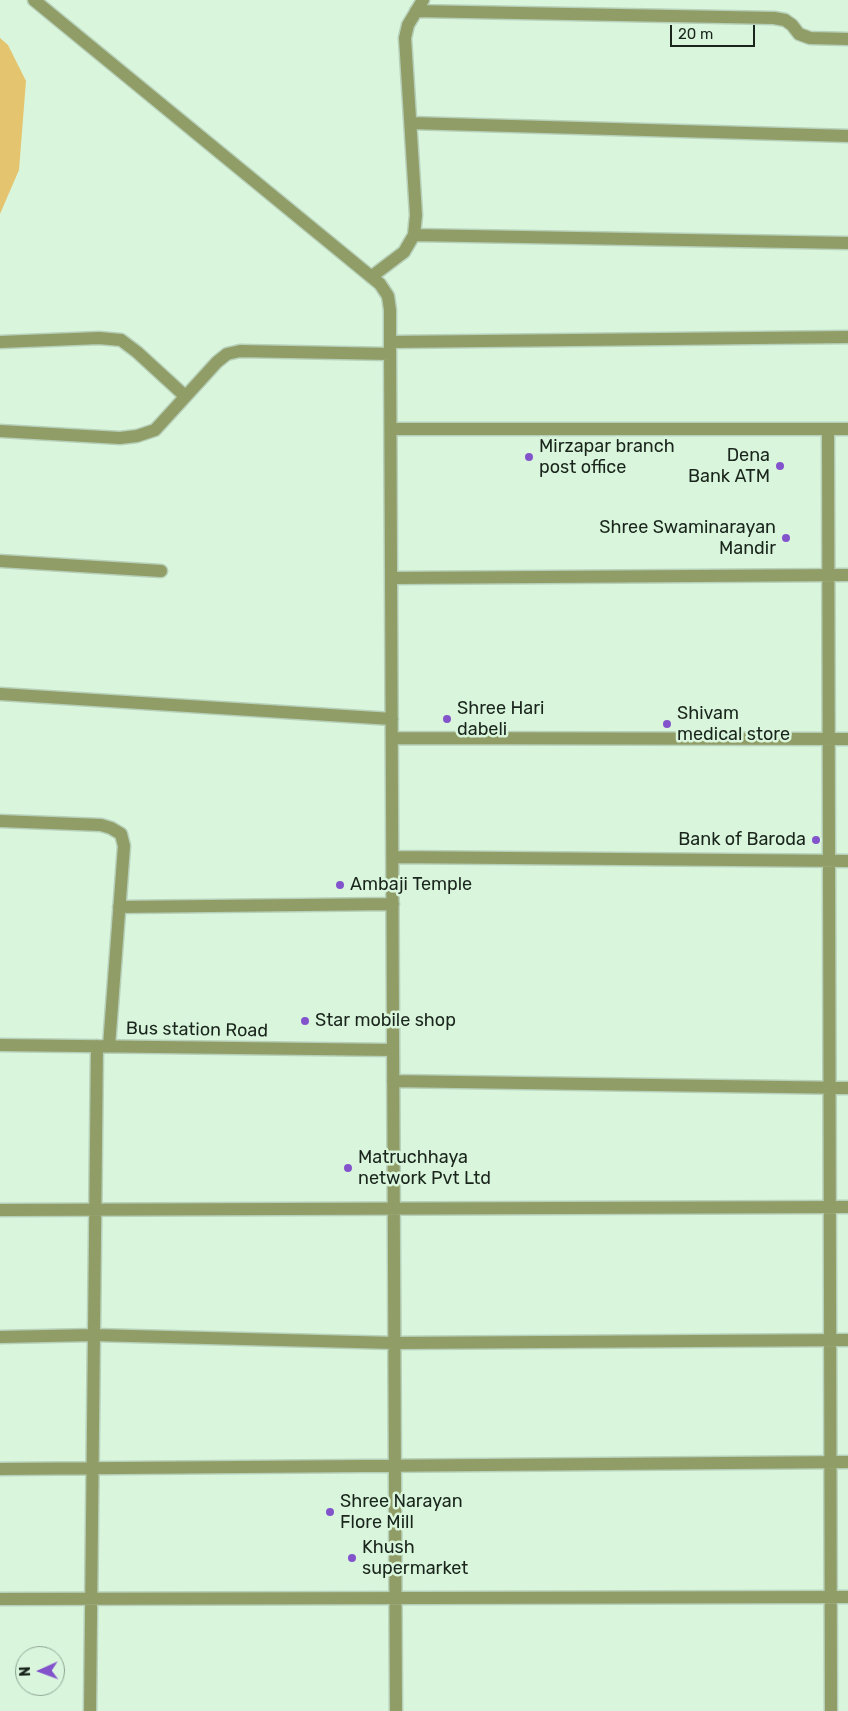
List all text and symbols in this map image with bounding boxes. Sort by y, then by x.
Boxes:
scale bar [673,15,758,47]
text: 20 m [678,25,713,43]
place label: Mirzapar branch post office [539,436,675,478]
place label: Dena Bank ATM [688,445,770,488]
marker: Mirzapar branch post office [523,451,535,463]
marker: Dena Bank ATM [774,460,786,472]
place label: Shree Swaminarayan Mandir [599,517,776,560]
marker: Shree Swaminarayan Mandir [780,532,792,544]
place label: Shree Hari dabeli [457,698,544,741]
place label: Shivam medical store [677,703,790,746]
marker: Shree Hari dabeli [441,713,453,725]
marker: Shivam medical store [661,718,673,730]
place label: Bank of Baroda [678,829,806,851]
marker: Bank of Baroda [810,834,822,846]
place label: Ambaji Temple [350,874,472,896]
marker: Ambaji Temple [334,879,346,891]
place label: Star mobile shop [315,1010,456,1032]
marker: Star mobile shop [299,1015,311,1027]
street label: Bus station Road [126,1018,268,1042]
place label: Matruchhaya network Pvt Ltd [358,1147,491,1190]
marker: Matruchhaya network Pvt Ltd [342,1162,354,1174]
place label: Shree Narayan Flore Mill [340,1491,463,1534]
marker: Shree Narayan Flore Mill [324,1506,336,1518]
place label: Khush supermarket [362,1537,468,1580]
marker: Khush supermarket [346,1552,358,1564]
north arrow [15,1646,65,1696]
text: N [17,1666,34,1677]

